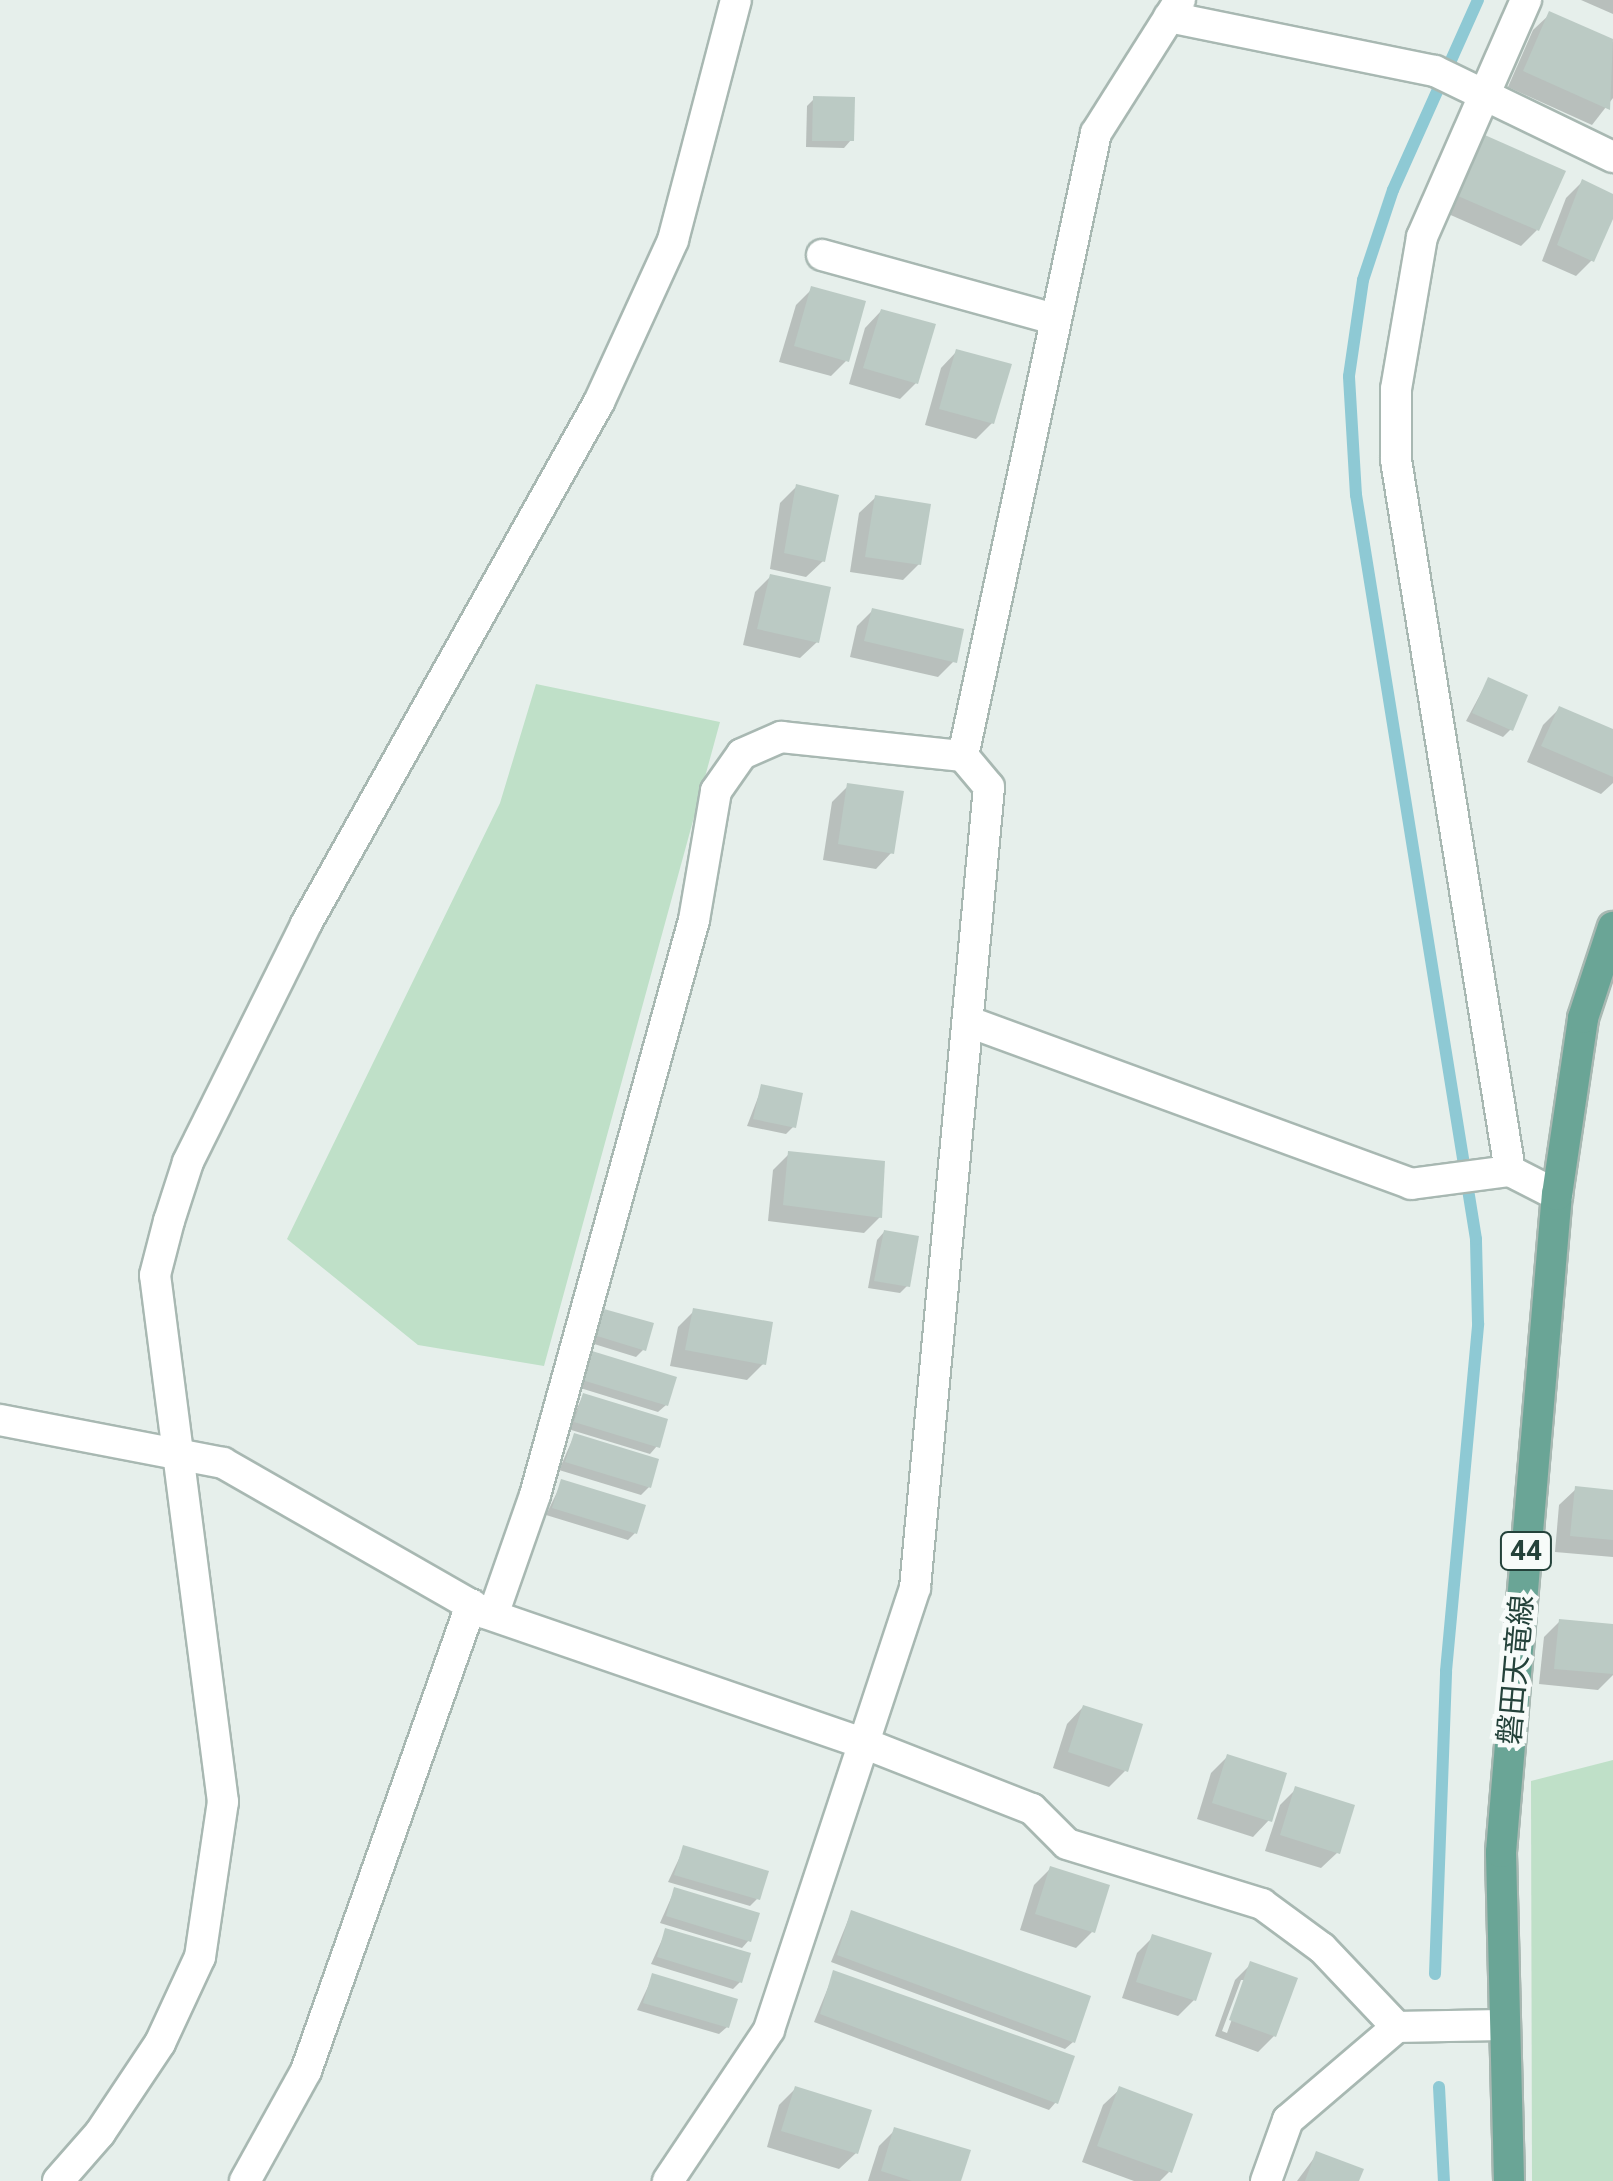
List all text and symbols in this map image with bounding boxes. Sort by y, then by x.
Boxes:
road number: 44 [1498,1528,1554,1574]
street label: 磐田天竜線 [1492,1594,1540,1746]

